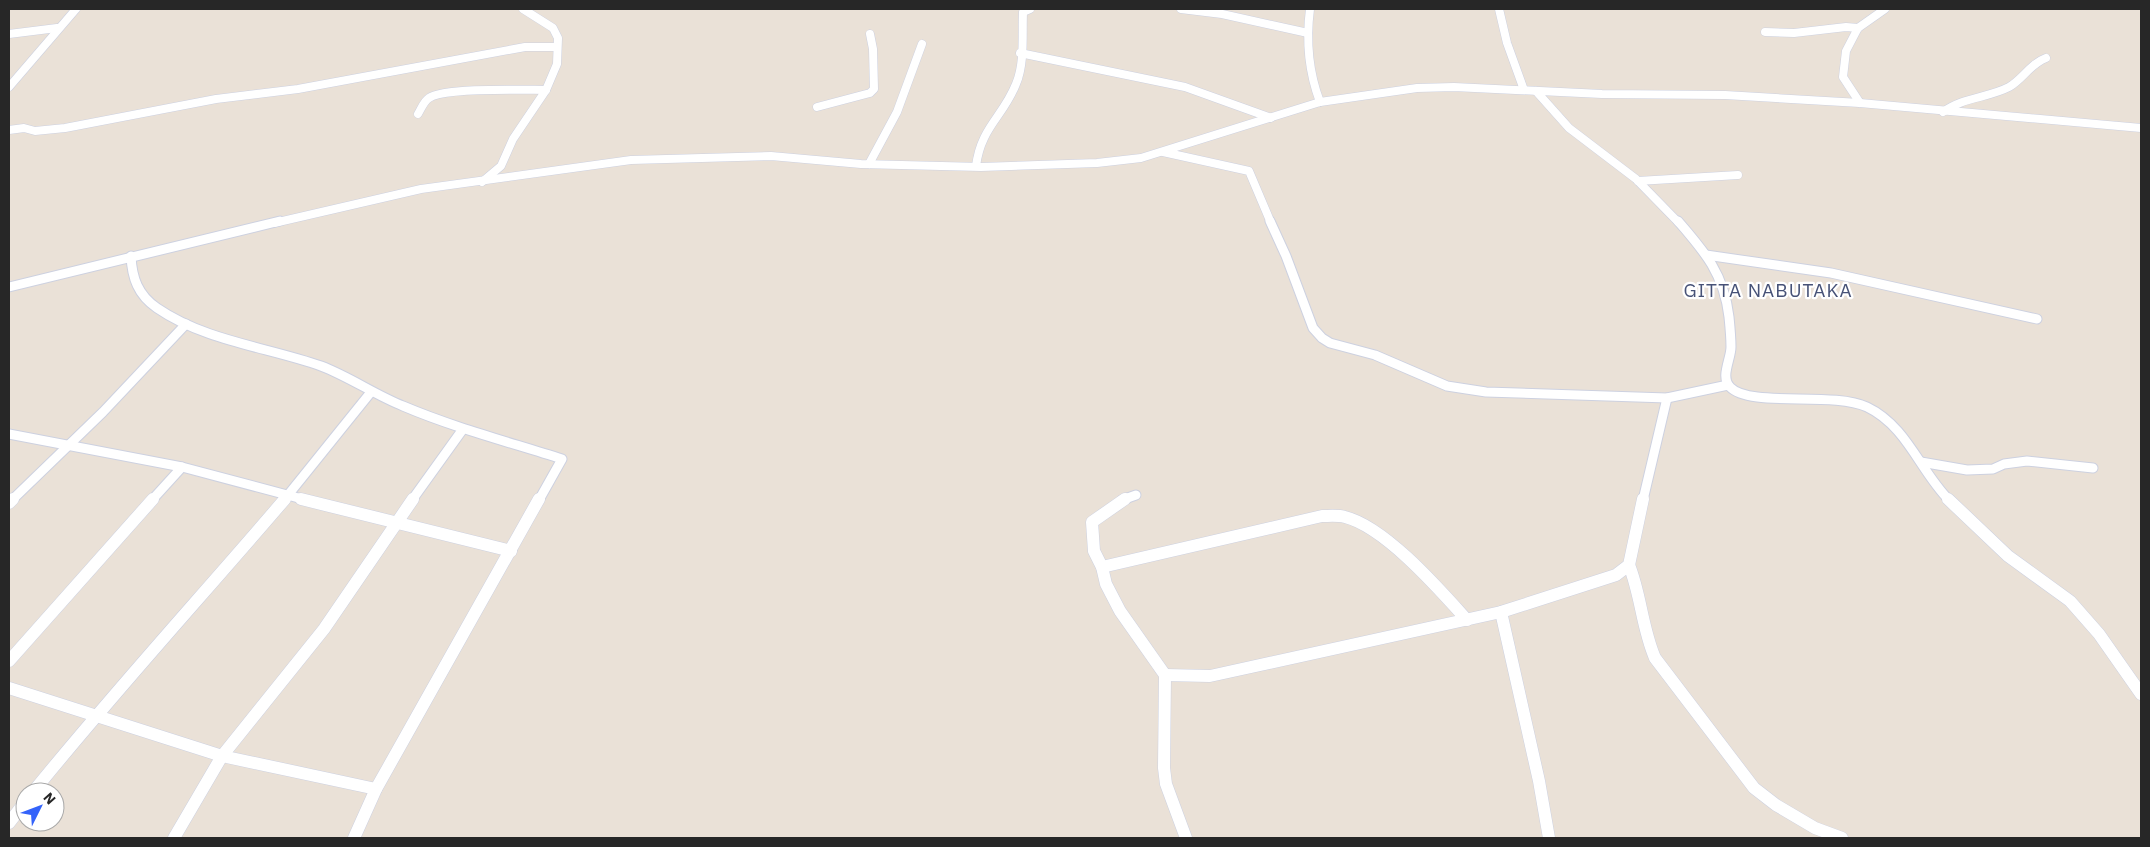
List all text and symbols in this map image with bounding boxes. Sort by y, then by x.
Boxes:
district label: GITTA NABUTAKA [1683,278,1853,302]
north arrow [15,782,65,832]
text: N [40,789,60,808]

